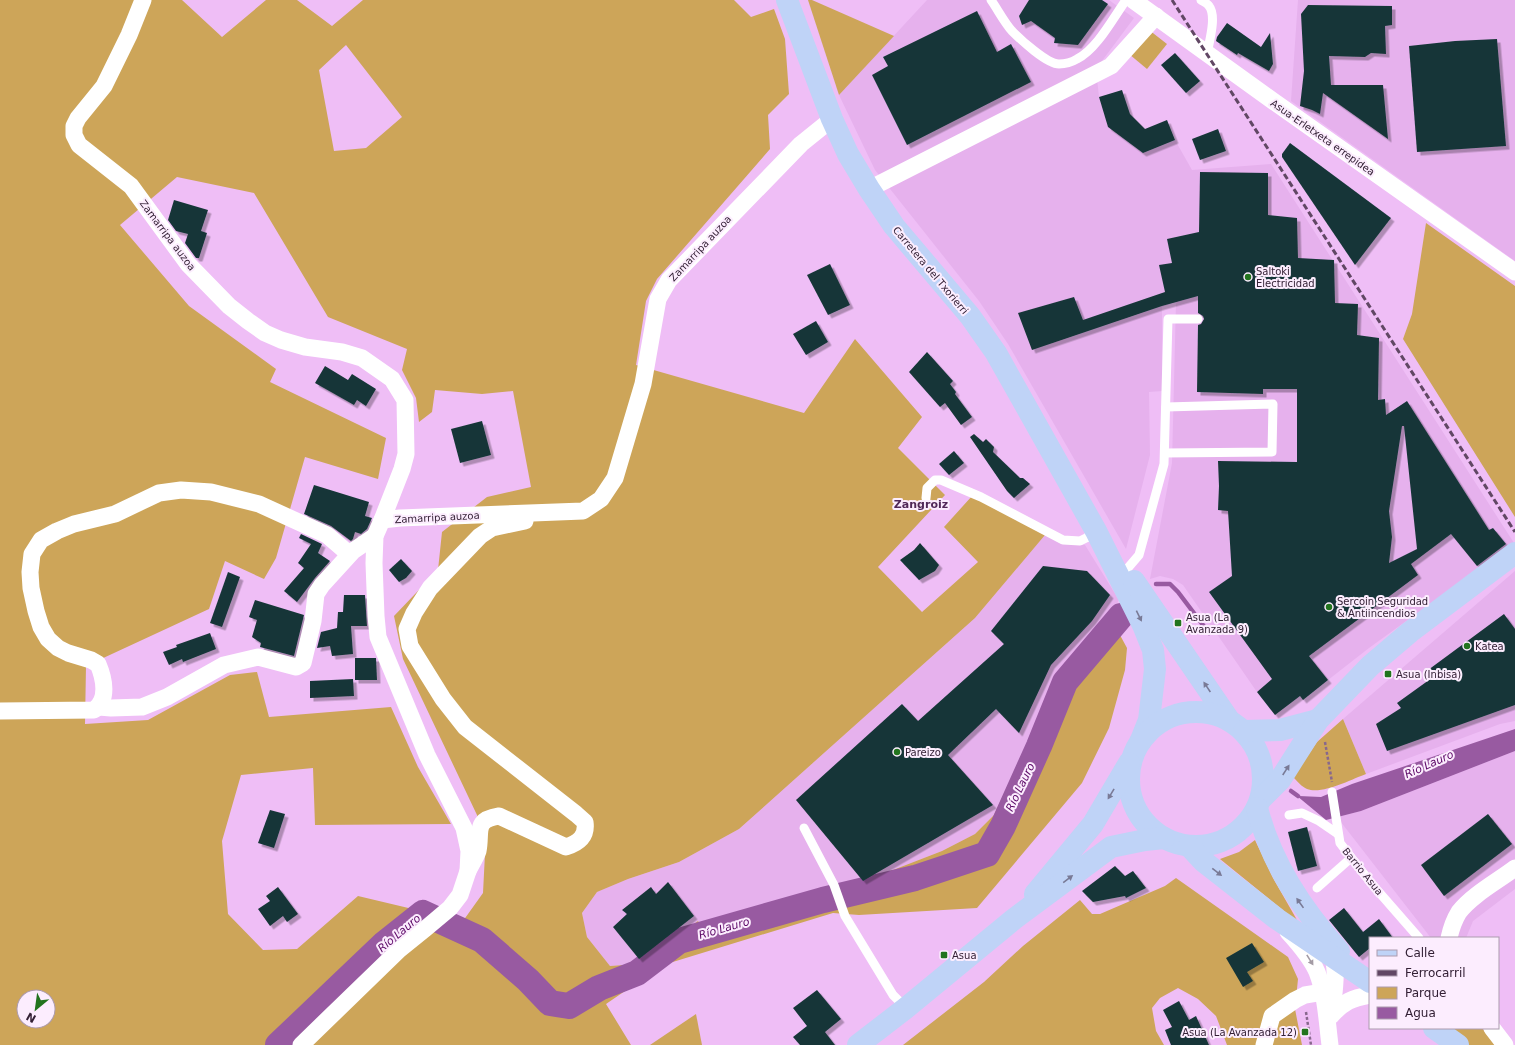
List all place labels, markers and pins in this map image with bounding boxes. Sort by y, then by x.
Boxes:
place label: Saltoki Electricidad [1256,266,1315,289]
marker: Saltoki Electricidad [1243,272,1253,282]
place label: Sercoin Seguridad & Antiincendios [1337,596,1428,619]
marker: Sercoin Seguridad & Antiincendios [1324,602,1334,612]
place label: Asua (La Avanzada 9) [1186,612,1248,635]
marker: Asua (La Avanzada 9) [1173,618,1183,628]
marker: Katea [1462,641,1472,651]
place label: Katea [1475,641,1504,652]
marker: Asua (Inbisa) [1383,669,1393,679]
place label: Asua (Inbisa) [1396,669,1461,680]
marker: Pareizo [892,747,902,757]
place label: Pareizo [905,747,941,758]
marker: Asua [939,950,949,960]
place label: Asua [952,950,977,961]
place label: Asua (La Avanzada 12) [1182,1027,1297,1038]
marker: Asua (La Avanzada 12) [1300,1027,1310,1037]

